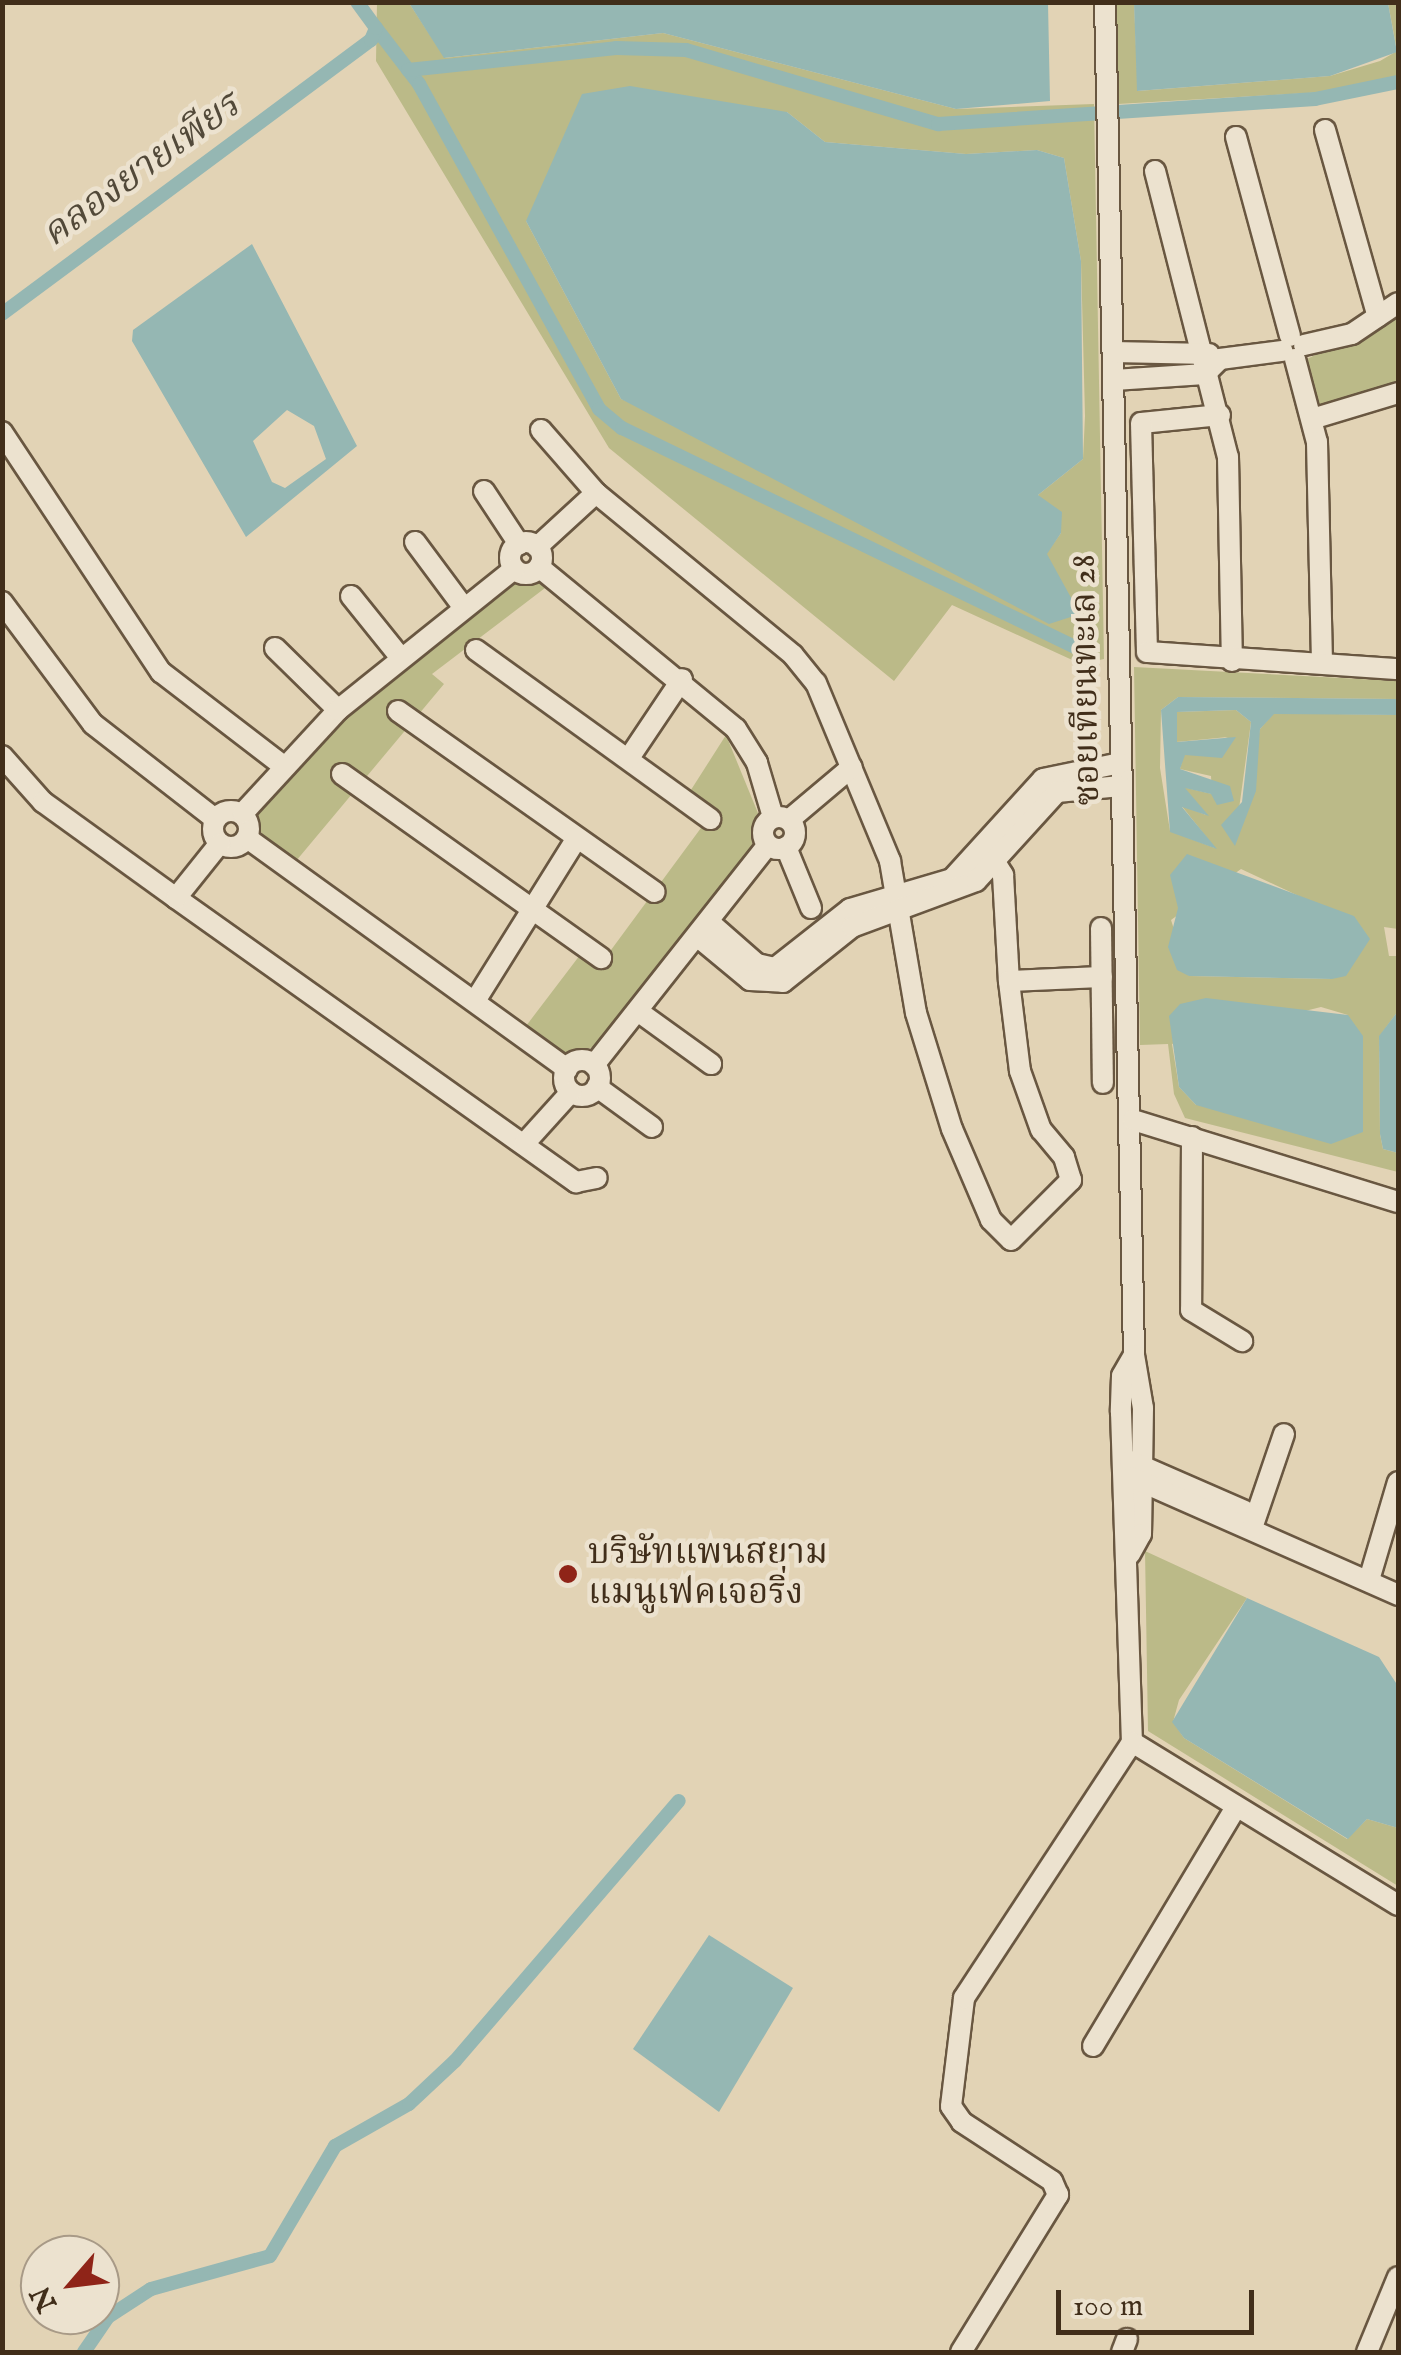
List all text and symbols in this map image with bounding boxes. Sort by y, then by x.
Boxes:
water label: คลองยายเพียร [34,84,250,258]
street label: ซอยเทียนทะเล 28 [1064,554,1110,806]
place label: บริษัทแพนสยาม แมนูเฟคเจอริ่ง [588,1533,828,1615]
marker: บริษัทแพนสยาม แมนูเฟคเจอริ่ง [557,1563,579,1585]
north arrow [20,2235,120,2335]
scale bar [1061,2270,1258,2332]
text: N [24,2279,66,2317]
text: 100 m [1073,2288,1143,2326]

